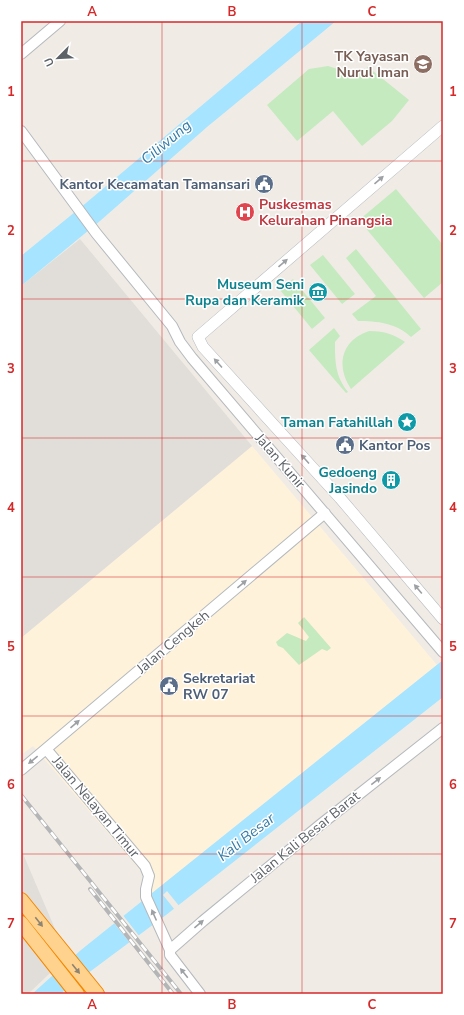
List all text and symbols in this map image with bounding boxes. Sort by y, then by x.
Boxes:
text: A [87,3,97,21]
text: B [228,3,237,21]
text: C [368,3,377,21]
north arrow [38,38,78,78]
place label: TK Yayasan Nurul Iman [335,47,409,82]
school or university icon: TK Yayasan Nurul Iman [412,53,434,75]
text: U [41,55,58,69]
text: 1 [7,83,15,101]
text: 1 [449,83,457,101]
water label: Ciliwung [137,115,196,169]
public building icon: Kantor Kecamatan Tamansari [253,173,275,195]
place label: Kantor Kecamatan Tamansari [59,175,250,194]
one-way arrow [374,176,385,185]
place label: Puskesmas Kelurahan Pinangsia [259,195,392,230]
hospital icon: Puskesmas Kelurahan Pinangsia [234,201,256,223]
text: 2 [7,222,15,240]
text: 2 [449,222,457,240]
one-way arrow [278,258,288,268]
place label: Museum Seni Rupa dan Keramik [185,275,304,310]
museum icon: Museum Seni Rupa dan Keramik [307,281,329,303]
one-way arrow [213,358,223,368]
text: 3 [7,360,15,378]
text: 3 [449,360,457,378]
place icon: Taman Fatahillah [396,411,418,433]
place label: Taman Fatahillah [281,413,393,432]
street label: Jalan Kunir [250,428,309,493]
public building icon: Kantor Pos [334,434,356,456]
place label: Kantor Pos [359,436,431,455]
one-way arrow [301,454,310,464]
place label: Gedoeng Jasindo [318,463,377,498]
building icon: Gedoeng Jasindo [380,469,402,491]
text: 4 [7,499,15,517]
text: 4 [449,499,457,517]
one-way arrow [237,579,247,588]
one-way arrow [413,584,422,595]
street label: Jalan Cengkeh [132,606,214,679]
text: 5 [7,638,15,656]
text: 5 [449,638,457,656]
place label: Sekretariat RW 07 [183,669,256,704]
public building icon: Sekretariat RW 07 [158,675,180,697]
one-way arrow [70,719,81,728]
street label: Jalan Nelayan Timur [47,752,144,862]
one-way arrow [28,755,39,764]
text: 6 [7,776,15,794]
one-way arrow [370,776,381,785]
text: 6 [449,776,457,794]
street label: Jalan Kali Besar Barat [245,787,364,888]
water label: Kali Besar [213,808,279,866]
one-way arrow [151,909,157,921]
text: 7 [7,915,15,933]
text: 7 [449,915,457,933]
one-way arrow [34,916,43,927]
one-way arrow [193,920,204,929]
one-way arrow [72,964,81,974]
one-way arrow [179,967,188,978]
text: A [87,996,97,1014]
text: B [228,996,237,1014]
text: C [368,996,377,1014]

